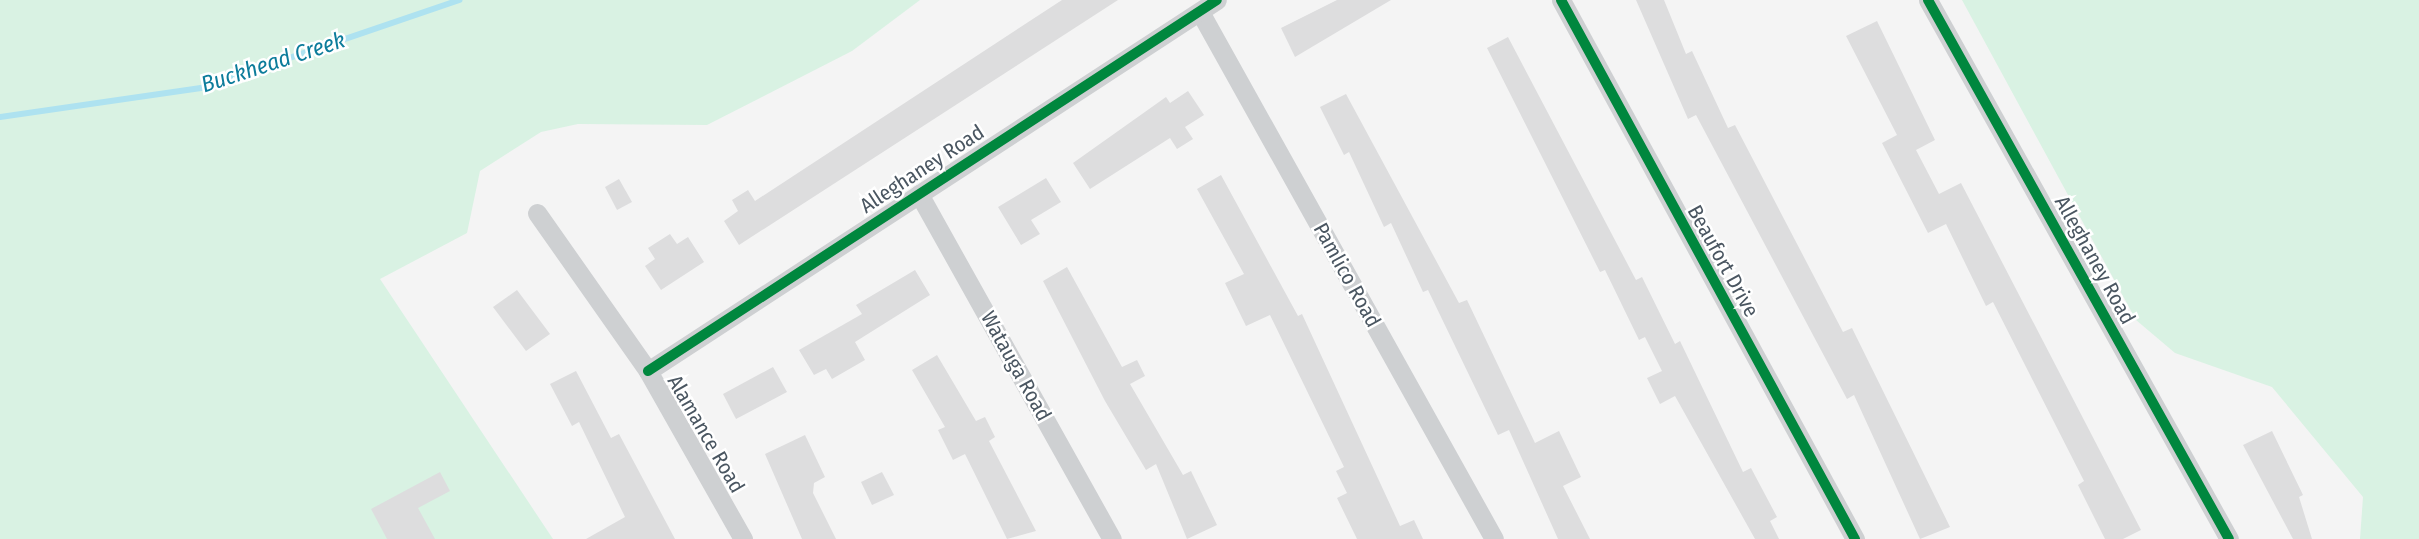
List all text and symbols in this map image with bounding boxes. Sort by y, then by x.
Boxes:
water label: Buckhead Creek [198,26,348,98]
street label: Alleghaney Road [855,120,989,218]
street label: Alleghaney Road [2049,191,2141,329]
street label: Beaufort Drive [1682,201,1764,321]
street label: Pamlico Road [1308,218,1386,332]
street label: Watauga Road [976,307,1056,425]
street label: Alamance Road [662,371,750,497]

